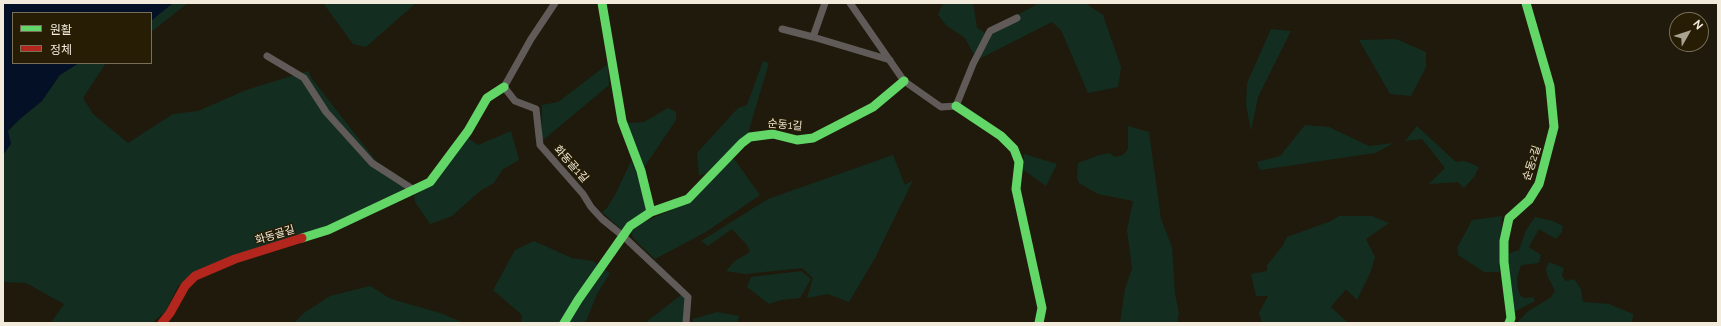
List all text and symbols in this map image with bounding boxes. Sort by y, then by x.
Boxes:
legend [12,12,152,64]
north arrow [1669,12,1709,52]
text: N [1690,17,1706,32]
text: 원활 [50,23,72,37]
text: 정체 [50,43,72,57]
street label: 순동1길 [767,117,803,133]
street label: 화동골1길 [551,143,591,185]
street label: 순동2길 [1520,144,1544,182]
street label: 화동골길 [254,223,296,247]

